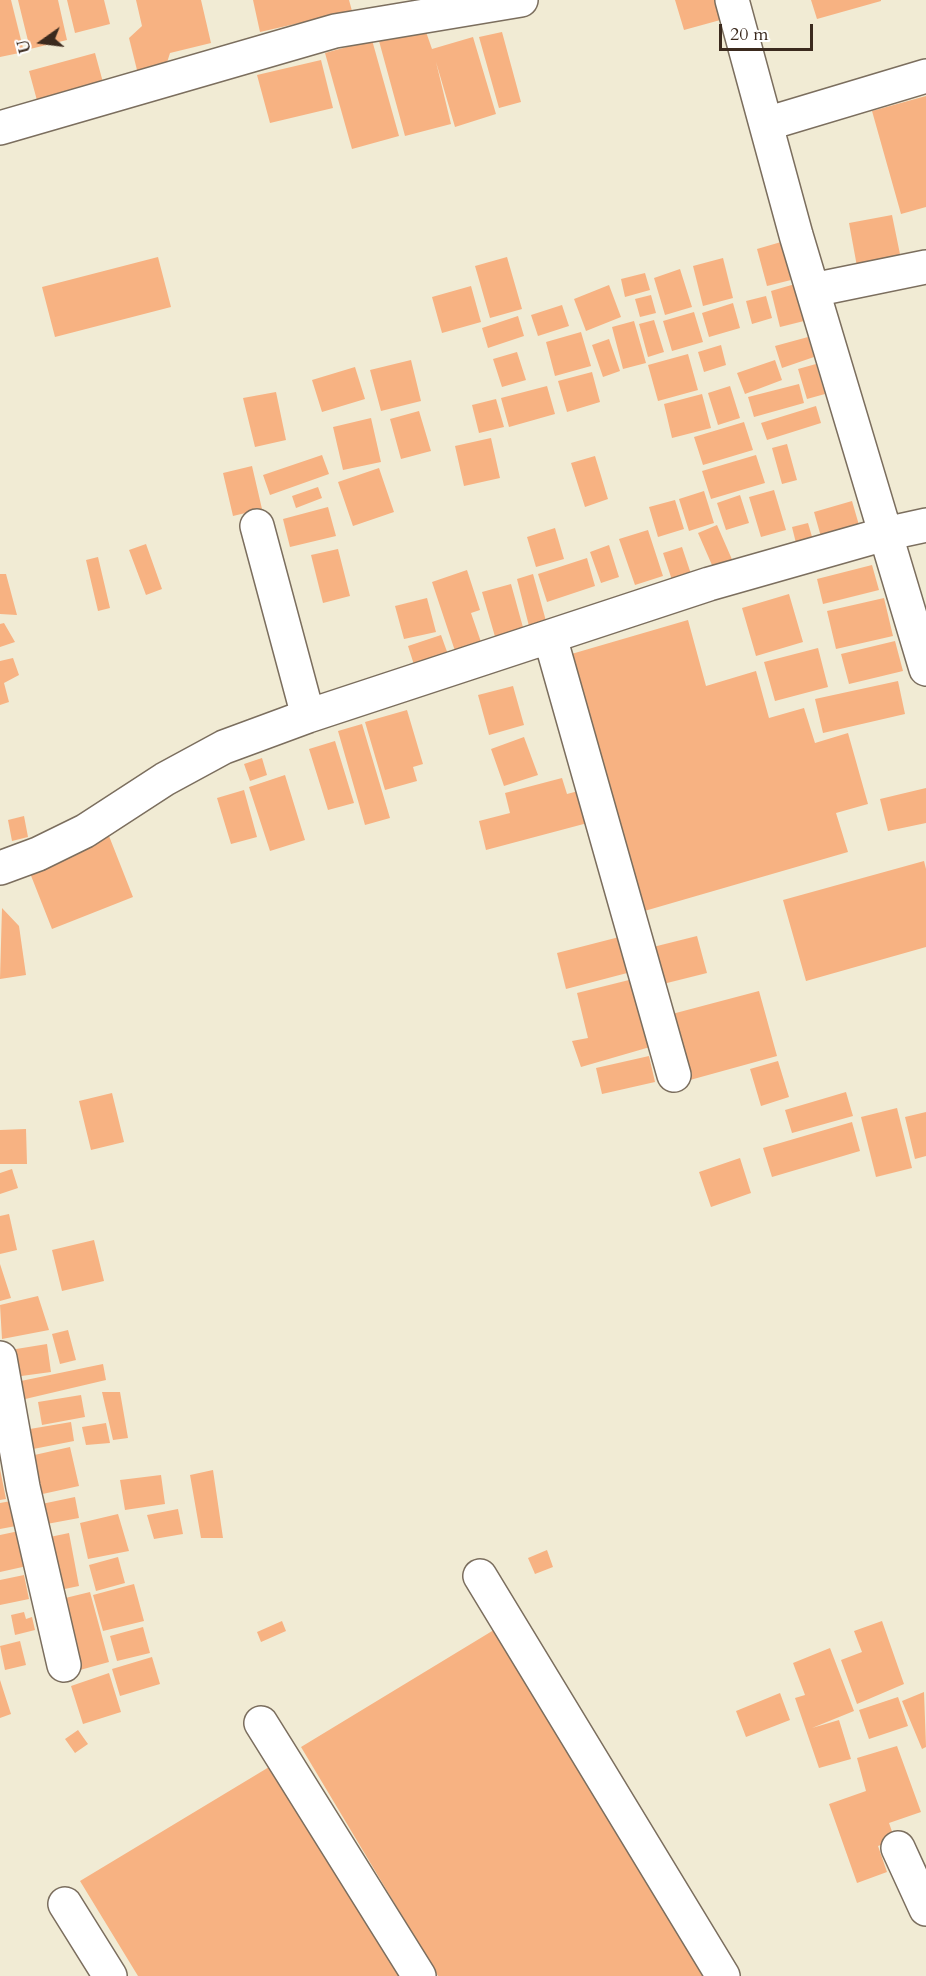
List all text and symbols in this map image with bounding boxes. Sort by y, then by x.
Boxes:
north arrow [12,12,72,72]
scale bar [722,12,816,50]
text: 20 m [730,22,769,47]
text: U [12,37,37,55]

